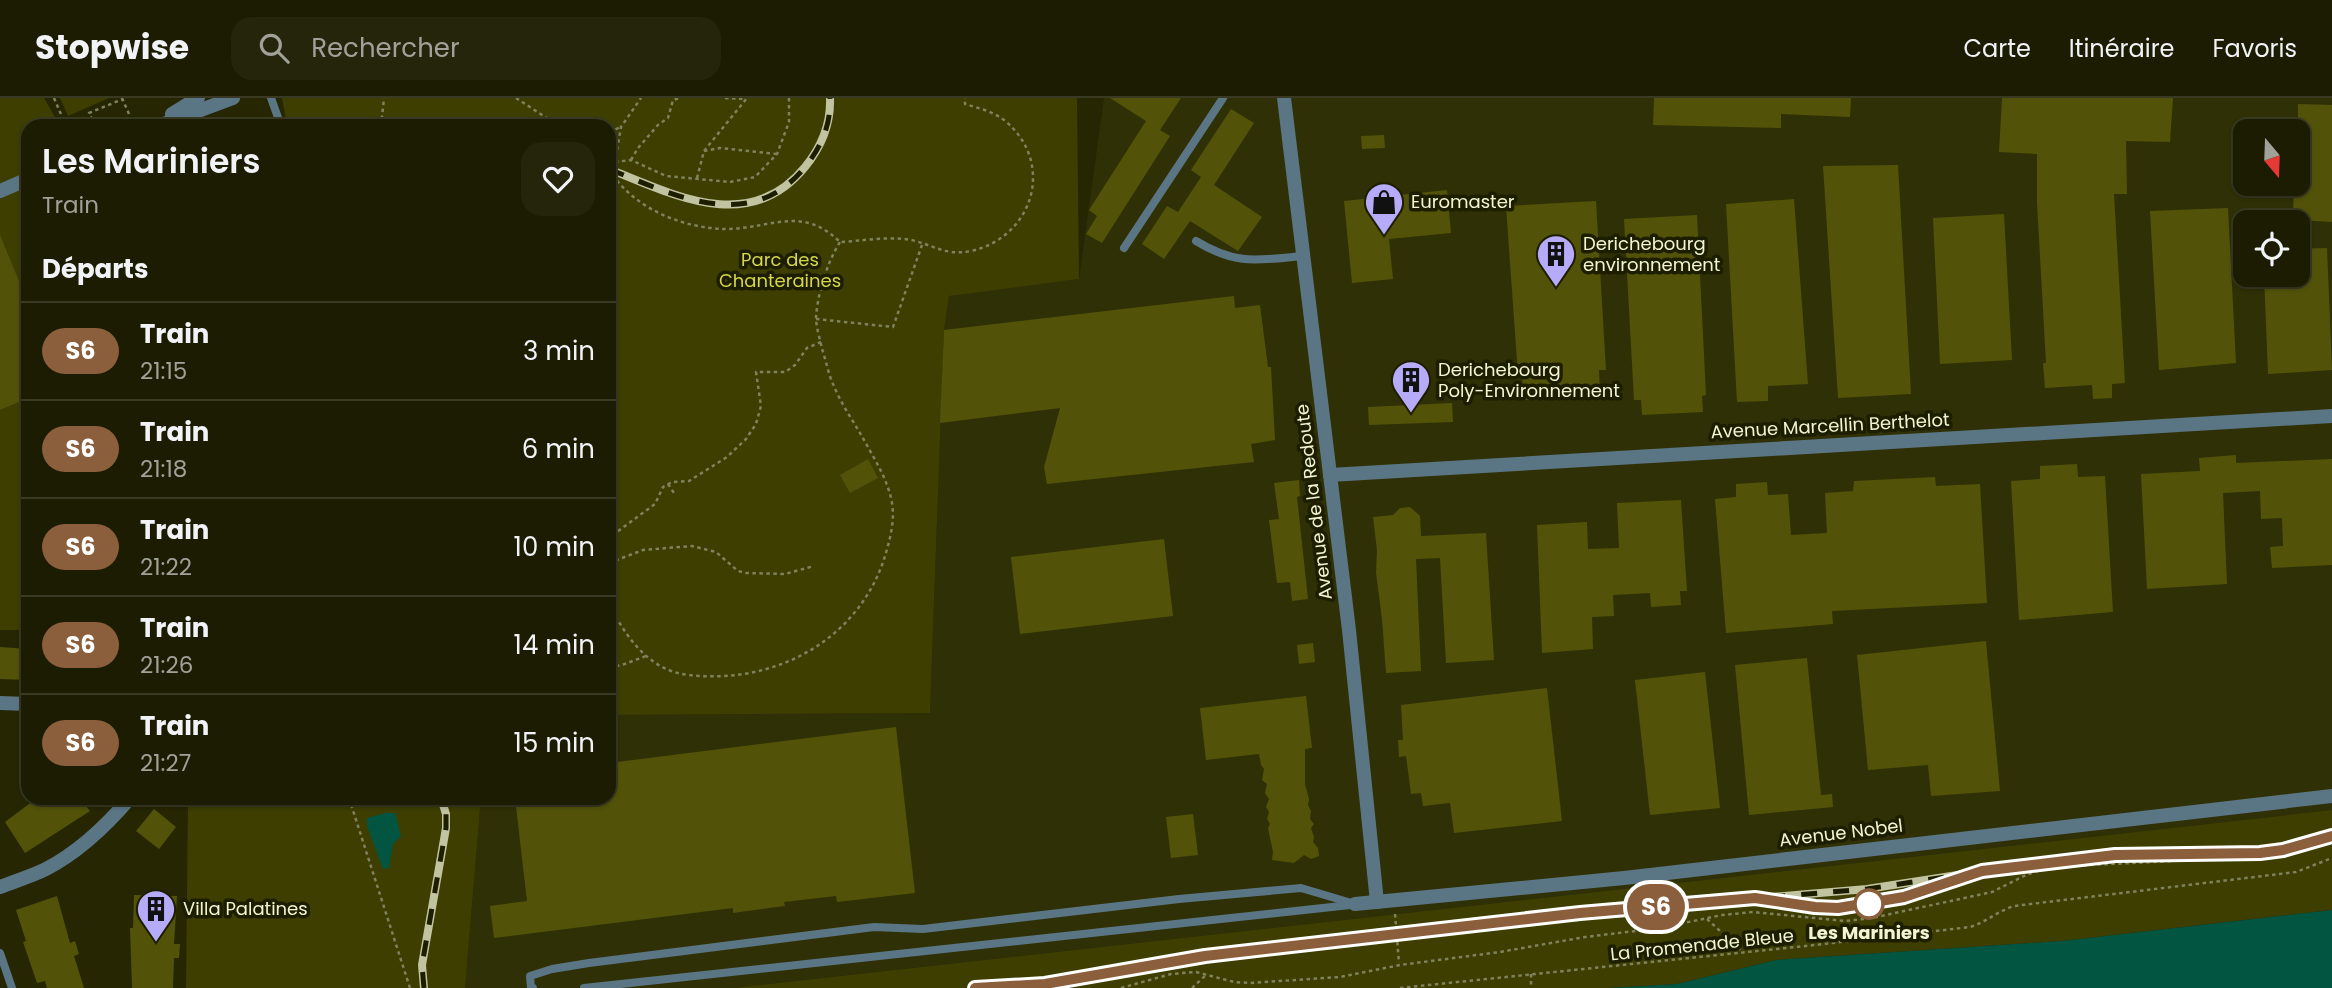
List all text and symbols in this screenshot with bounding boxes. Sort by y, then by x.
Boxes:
search box [231,17,721,80]
text: Stopwise [35,24,189,71]
icon: search [255,29,293,67]
text: Rechercher [311,30,460,66]
text: Carte [1963,32,2031,65]
text: Itinéraire [2069,32,2174,65]
text: Favoris [2212,32,2297,65]
north arrow [2233,119,2310,196]
map controls [2233,119,2310,287]
text: Les Mariniers [42,138,261,185]
button: heart [521,142,595,216]
shop icon: Euromaster [1363,181,1405,236]
text: Train [42,189,99,221]
place label: Euromaster [1411,189,1515,214]
button: locate [2233,210,2310,287]
place label: Derichebourg environnement [1583,231,1720,277]
building icon: Derichebourg environnement [1535,233,1577,288]
park label: Parc des Chanteraines [719,247,841,293]
text: Départs [42,251,148,287]
text: Train [140,316,209,352]
text: 3 min [523,333,595,369]
text: S6 [65,334,96,367]
text: 21:15 [140,355,187,387]
place label: Derichebourg Poly-Environnement [1438,357,1620,403]
building icon: Derichebourg Poly-Environnement [1390,359,1432,414]
street label: Avenue de la Redoute [1289,403,1338,601]
street label: Avenue Marcellin Berthelot [1710,407,1950,444]
text: Train [140,414,209,450]
text: 6 min [522,431,595,467]
text: S6 [65,432,96,465]
text: 21:18 [140,453,187,485]
text: Train [140,512,209,548]
text: 10 min [514,529,595,565]
text: S6 [65,530,96,563]
text: 21:22 [140,551,192,583]
text: Train [140,610,209,646]
text: 14 min [514,627,595,663]
text: S6 [65,628,96,661]
text: 21:26 [140,649,193,681]
text: Train [140,708,209,744]
text: 15 min [514,725,595,761]
text: S6 [65,726,96,759]
text: 21:27 [140,747,191,779]
street label: Avenue Nobel [1778,813,1904,852]
line badge: S6 [1624,884,1688,930]
building icon: Villa Palatines [135,888,177,943]
marker: Les Mariniers [1854,889,1884,919]
text: S6 [1641,890,1671,923]
place label: Villa Palatines [183,896,308,921]
place label: Les Mariniers [1808,920,1930,945]
street label: La Promenade Bleue [1609,922,1795,967]

